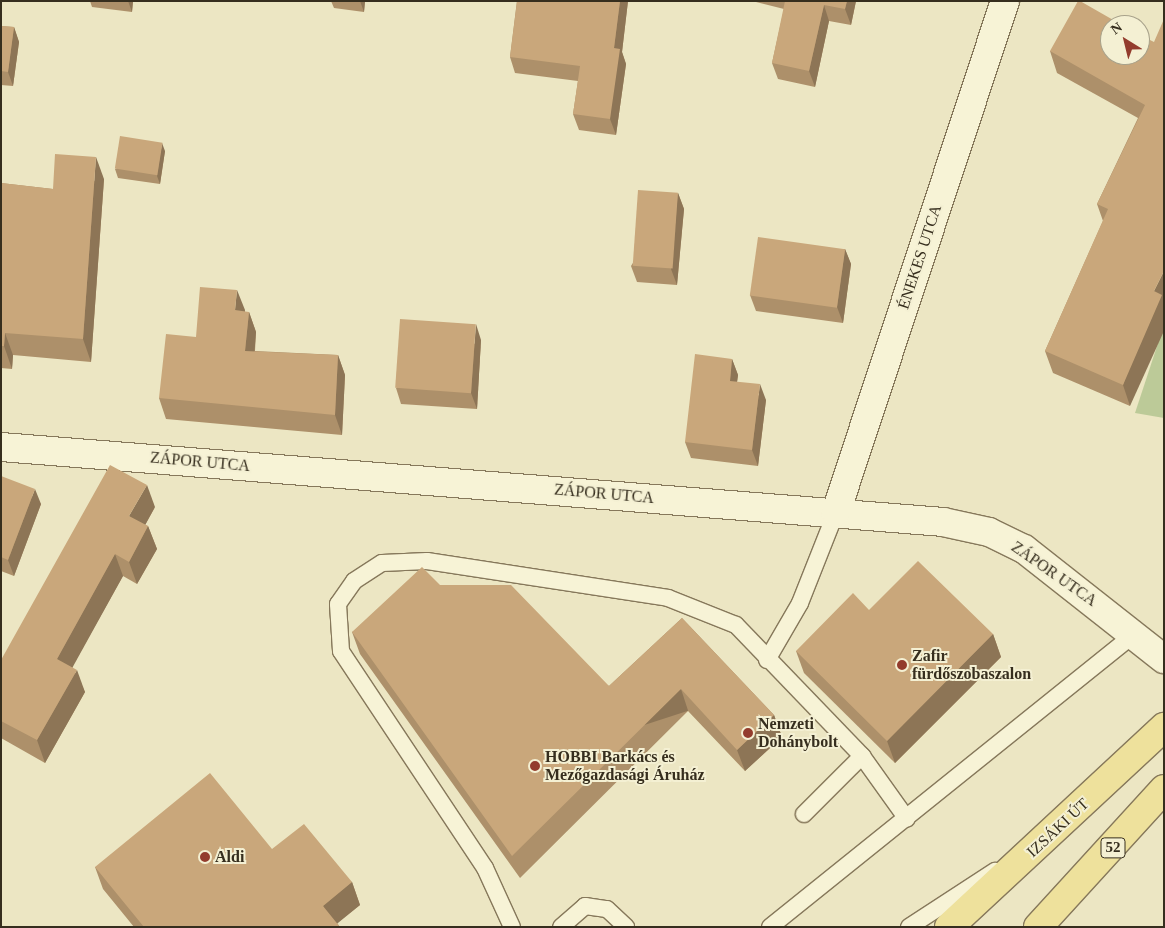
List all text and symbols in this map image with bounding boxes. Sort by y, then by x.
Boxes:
north arrow [1100,15,1150,65]
text: N [1108,19,1125,37]
street label: ÉNEKES UTCA [894,202,946,312]
street label: ZÁPOR UTCA [149,448,251,476]
street label: ZÁPOR UTCA [553,480,655,508]
street label: ZÁPOR UTCA [1008,537,1100,611]
place label: Zafir fürdőszobaszalon [912,646,1031,684]
marker: Zafir fürdőszobaszalon [896,659,908,671]
place label: Nemzeti Dohánybolt [758,714,838,752]
marker: Nemzeti Dohánybolt [742,727,754,739]
place label: HOBBI Barkács és Mezőgazdasági Áruház [545,747,705,785]
marker: HOBBI Barkács és Mezőgazdasági Áruház [529,760,541,772]
street label: IZSÁKI ÚT [1023,794,1093,862]
road number: 52 [1100,836,1126,860]
place label: Aldi [215,847,244,867]
marker: Aldi [199,851,211,863]

